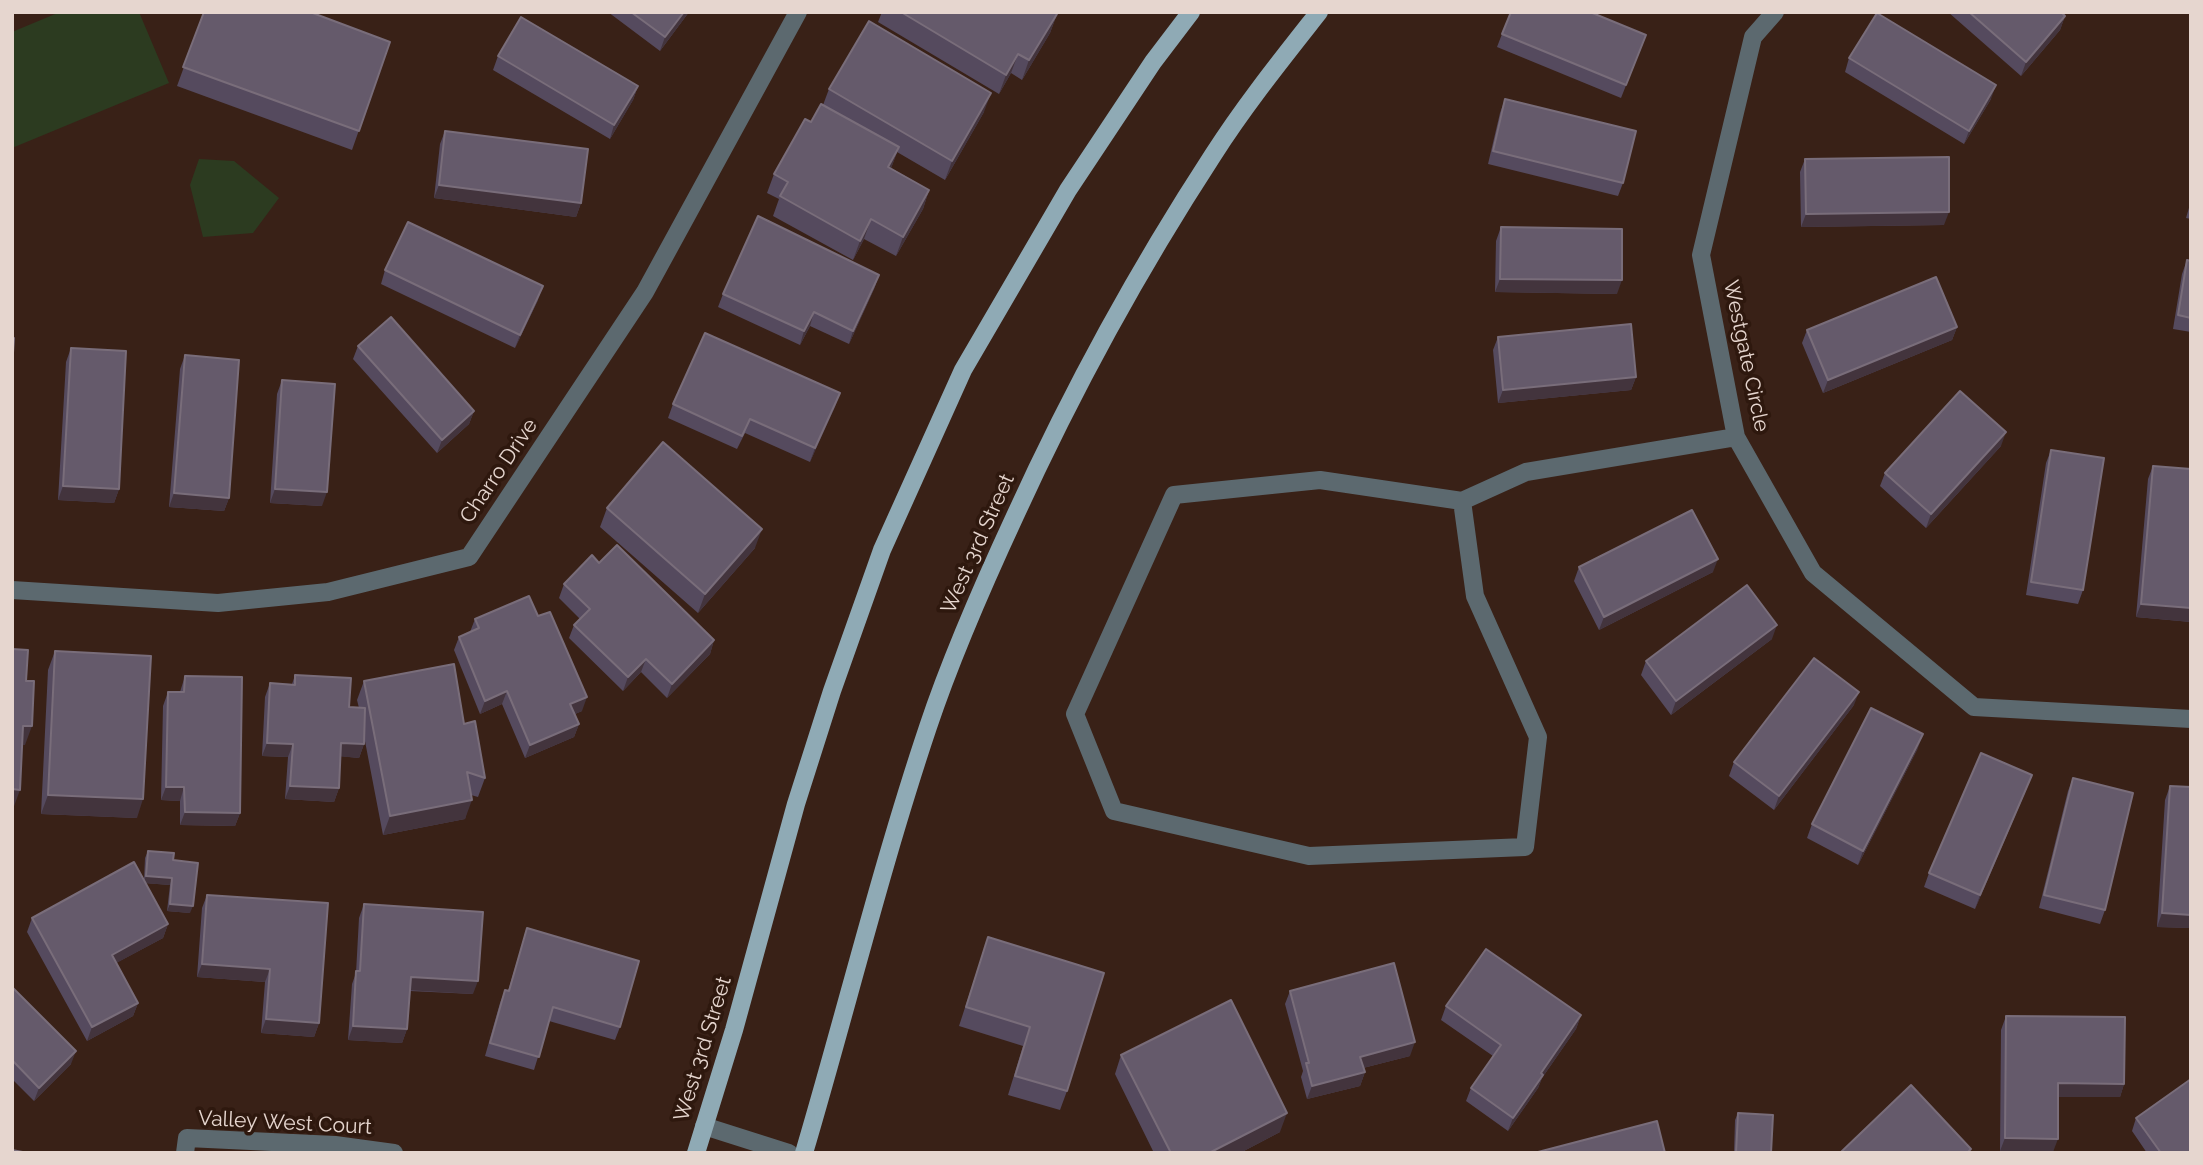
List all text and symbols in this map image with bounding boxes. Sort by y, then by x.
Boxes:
street label: Westgate Circle [1718,278,1774,434]
street label: Charro Drive [455,414,543,528]
street label: West 3rd Street [936,470,1020,618]
street label: West 3rd Street [669,973,737,1125]
street label: Valley West Court [197,1106,373,1140]

